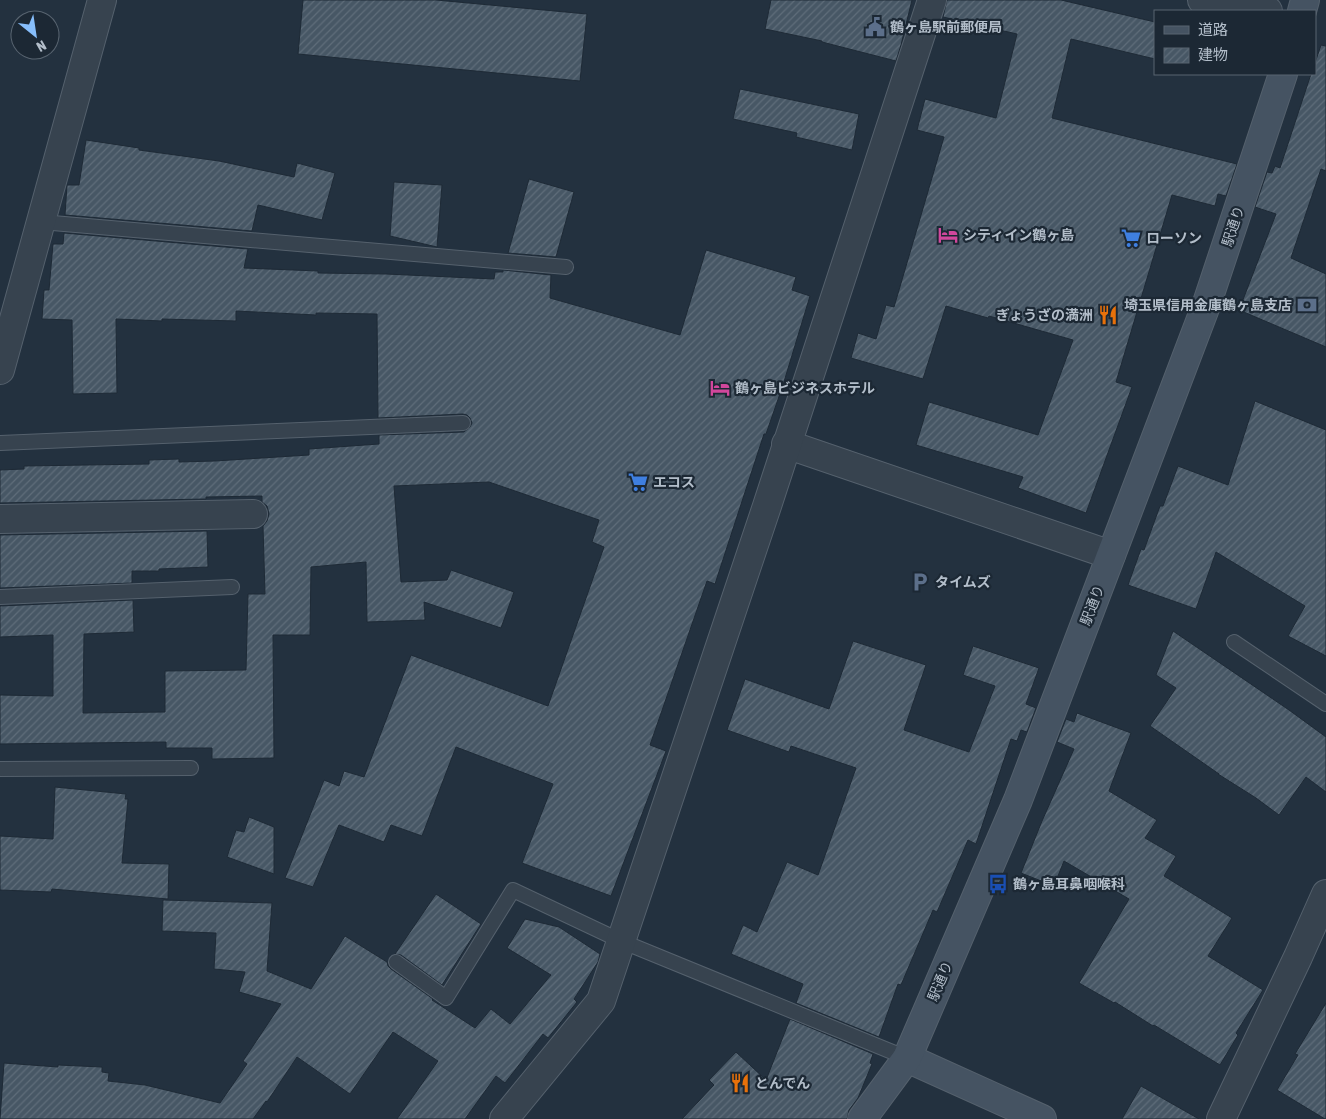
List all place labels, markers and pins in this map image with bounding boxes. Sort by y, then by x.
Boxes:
public building icon: 鶴ヶ島駅前郵便局 [864,16,886,38]
place label: 鶴ヶ島駅前郵便局 [890,19,1002,35]
hotel icon: シティイン鶴ヶ島 [937,224,959,246]
place label: シティイン鶴ヶ島 [963,227,1074,243]
supermarket icon: ローソン [1120,227,1142,249]
place label: ローソン [1146,230,1202,246]
bank icon: 埼玉県信用金庫鶴ヶ島支店 [1296,294,1318,316]
place label: 埼玉県信用金庫鶴ヶ島支店 [1124,297,1292,313]
restaurant icon: ぎょうざの満洲 [1097,304,1119,326]
place label: ぎょうざの満洲 [996,307,1093,323]
hotel icon: 鶴ヶ島ビジネスホテル [709,377,731,399]
place label: 鶴ヶ島ビジネスホテル [735,380,875,396]
supermarket icon: エコス [627,471,649,493]
place label: エコス [653,474,695,490]
parking icon: タイムズ [909,571,931,593]
place label: タイムズ [935,574,991,590]
bus stop icon: 鶴ヶ島耳鼻咽喉科 [987,873,1009,895]
place label: 鶴ヶ島耳鼻咽喉科 [1013,876,1125,892]
restaurant icon: とんでん [729,1072,751,1094]
place label: とんでん [755,1075,810,1091]

